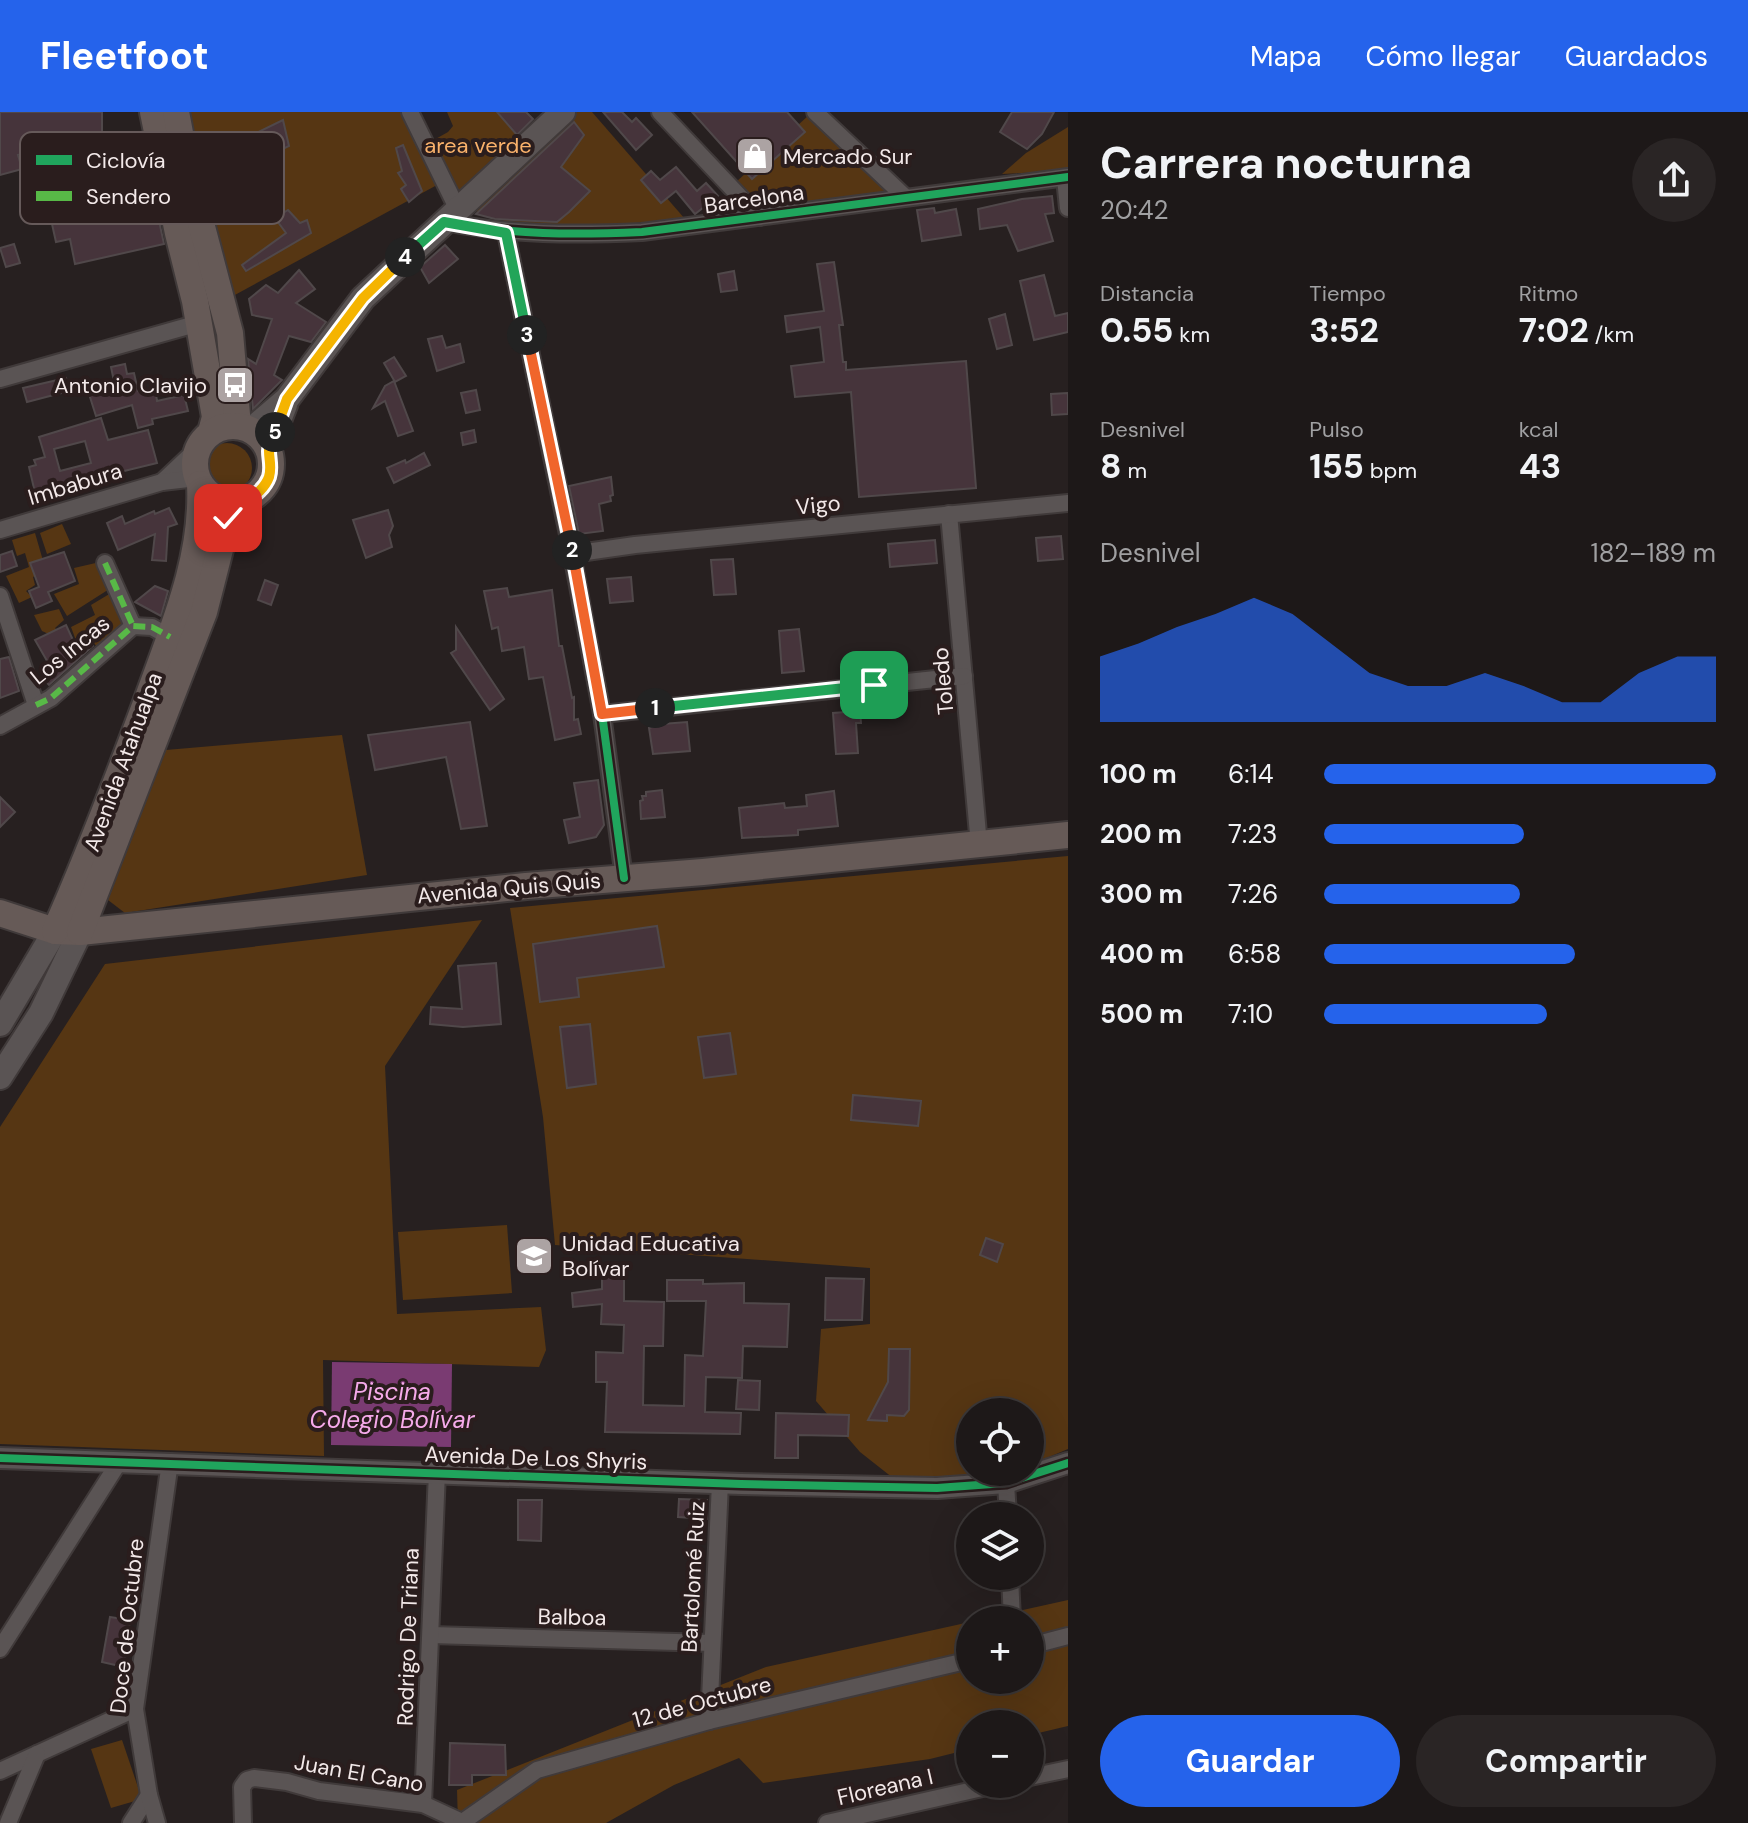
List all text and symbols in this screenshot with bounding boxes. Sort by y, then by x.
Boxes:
text: Fleetfoot [40,31,209,81]
text: Mapa [1250,38,1321,75]
text: Cómo llegar [1365,38,1521,75]
text: Guardados [1565,38,1708,75]
park label: area verde [424,131,532,160]
legend [20,132,284,224]
text: Carrera nocturna [1100,134,1472,192]
shop icon: Mercado Sur [734,135,776,177]
button: share [1632,138,1716,222]
place label: Mercado Sur [783,142,912,171]
text: Ciclovía [86,146,166,175]
street label: Barcelona [702,178,806,220]
text: Sendero [86,182,171,211]
text: 20:42 [1100,193,1169,227]
pin: 4 [385,237,425,277]
text: 4 [398,242,412,271]
text: Distancia [1100,279,1194,308]
text: Tiempo [1309,279,1386,308]
text: Ritmo [1519,279,1578,308]
text: 0.55 [1100,308,1173,353]
text: 3:52 [1309,308,1379,353]
text: 7:02 [1519,308,1589,353]
pin: 3 [507,315,547,355]
text: 3 [520,320,534,349]
text: km [1173,320,1210,349]
text: /km [1589,320,1634,349]
bus stop icon: Antonio Clavijo [214,364,256,406]
place label: Antonio Clavijo [54,371,207,400]
pin: 5 [255,412,295,452]
text: Desnivel [1100,415,1185,444]
text: Pulso [1309,415,1364,444]
text: kcal [1519,415,1558,444]
text: 5 [268,417,282,446]
text: 8 [1100,444,1122,489]
text: 155 [1309,444,1364,489]
text: 43 [1519,444,1561,489]
street label: Imbabura [24,456,126,512]
text: m [1122,456,1147,485]
text: bpm [1364,456,1417,485]
pin [194,484,262,552]
street label: Vigo [794,488,842,522]
icon: check [206,496,250,540]
pin: 2 [552,530,592,570]
text: 2 [566,535,578,564]
text: Desnivel [1100,536,1201,570]
text: 182–189 m [1591,536,1716,570]
street label: Los Incas [24,609,116,691]
street label: Toledo [926,646,960,716]
pin [840,651,908,719]
icon: arrive [852,663,896,707]
street label: Avenida Atahualpa [77,668,169,856]
pin: 1 [635,688,675,728]
text: 1 [651,693,659,722]
text: 100 m [1100,757,1177,791]
text: 6:14 [1228,757,1273,791]
text: 200 m [1100,817,1182,851]
text: 7:23 [1228,817,1277,851]
street label: Avenida Quis Quis [416,866,602,910]
text: 300 m [1100,877,1183,911]
text: 7:26 [1228,877,1278,911]
text: 400 m [1100,937,1184,971]
text: 6:58 [1228,937,1281,971]
text: 500 m [1100,997,1183,1031]
text: 7:10 [1228,997,1273,1031]
place label: Unidad Educativa Bolívar [562,1229,740,1283]
school or university icon: Unidad Educativa Bolívar [513,1235,555,1277]
water label: Piscina Colegio Bolívar [309,1376,476,1435]
map controls [956,1398,1044,1798]
button: locate [956,1398,1044,1486]
street label: Avenida De Los Shyris [424,1440,648,1476]
street label: Bartolomé Ruiz [675,1501,711,1653]
button: layers [956,1502,1044,1590]
street label: Doce de Octubre [103,1537,151,1715]
street label: Rodrigo De Triana [390,1548,426,1726]
street label: Balboa [537,1602,607,1632]
button: + [956,1606,1044,1694]
street label: 12 de Octubre [630,1670,774,1734]
button: − [956,1710,1044,1798]
button: Guardar [1100,1715,1400,1807]
button: Compartir [1416,1715,1716,1807]
street label: Juan El Cano [292,1747,426,1799]
street label: Floreana I [834,1762,936,1812]

